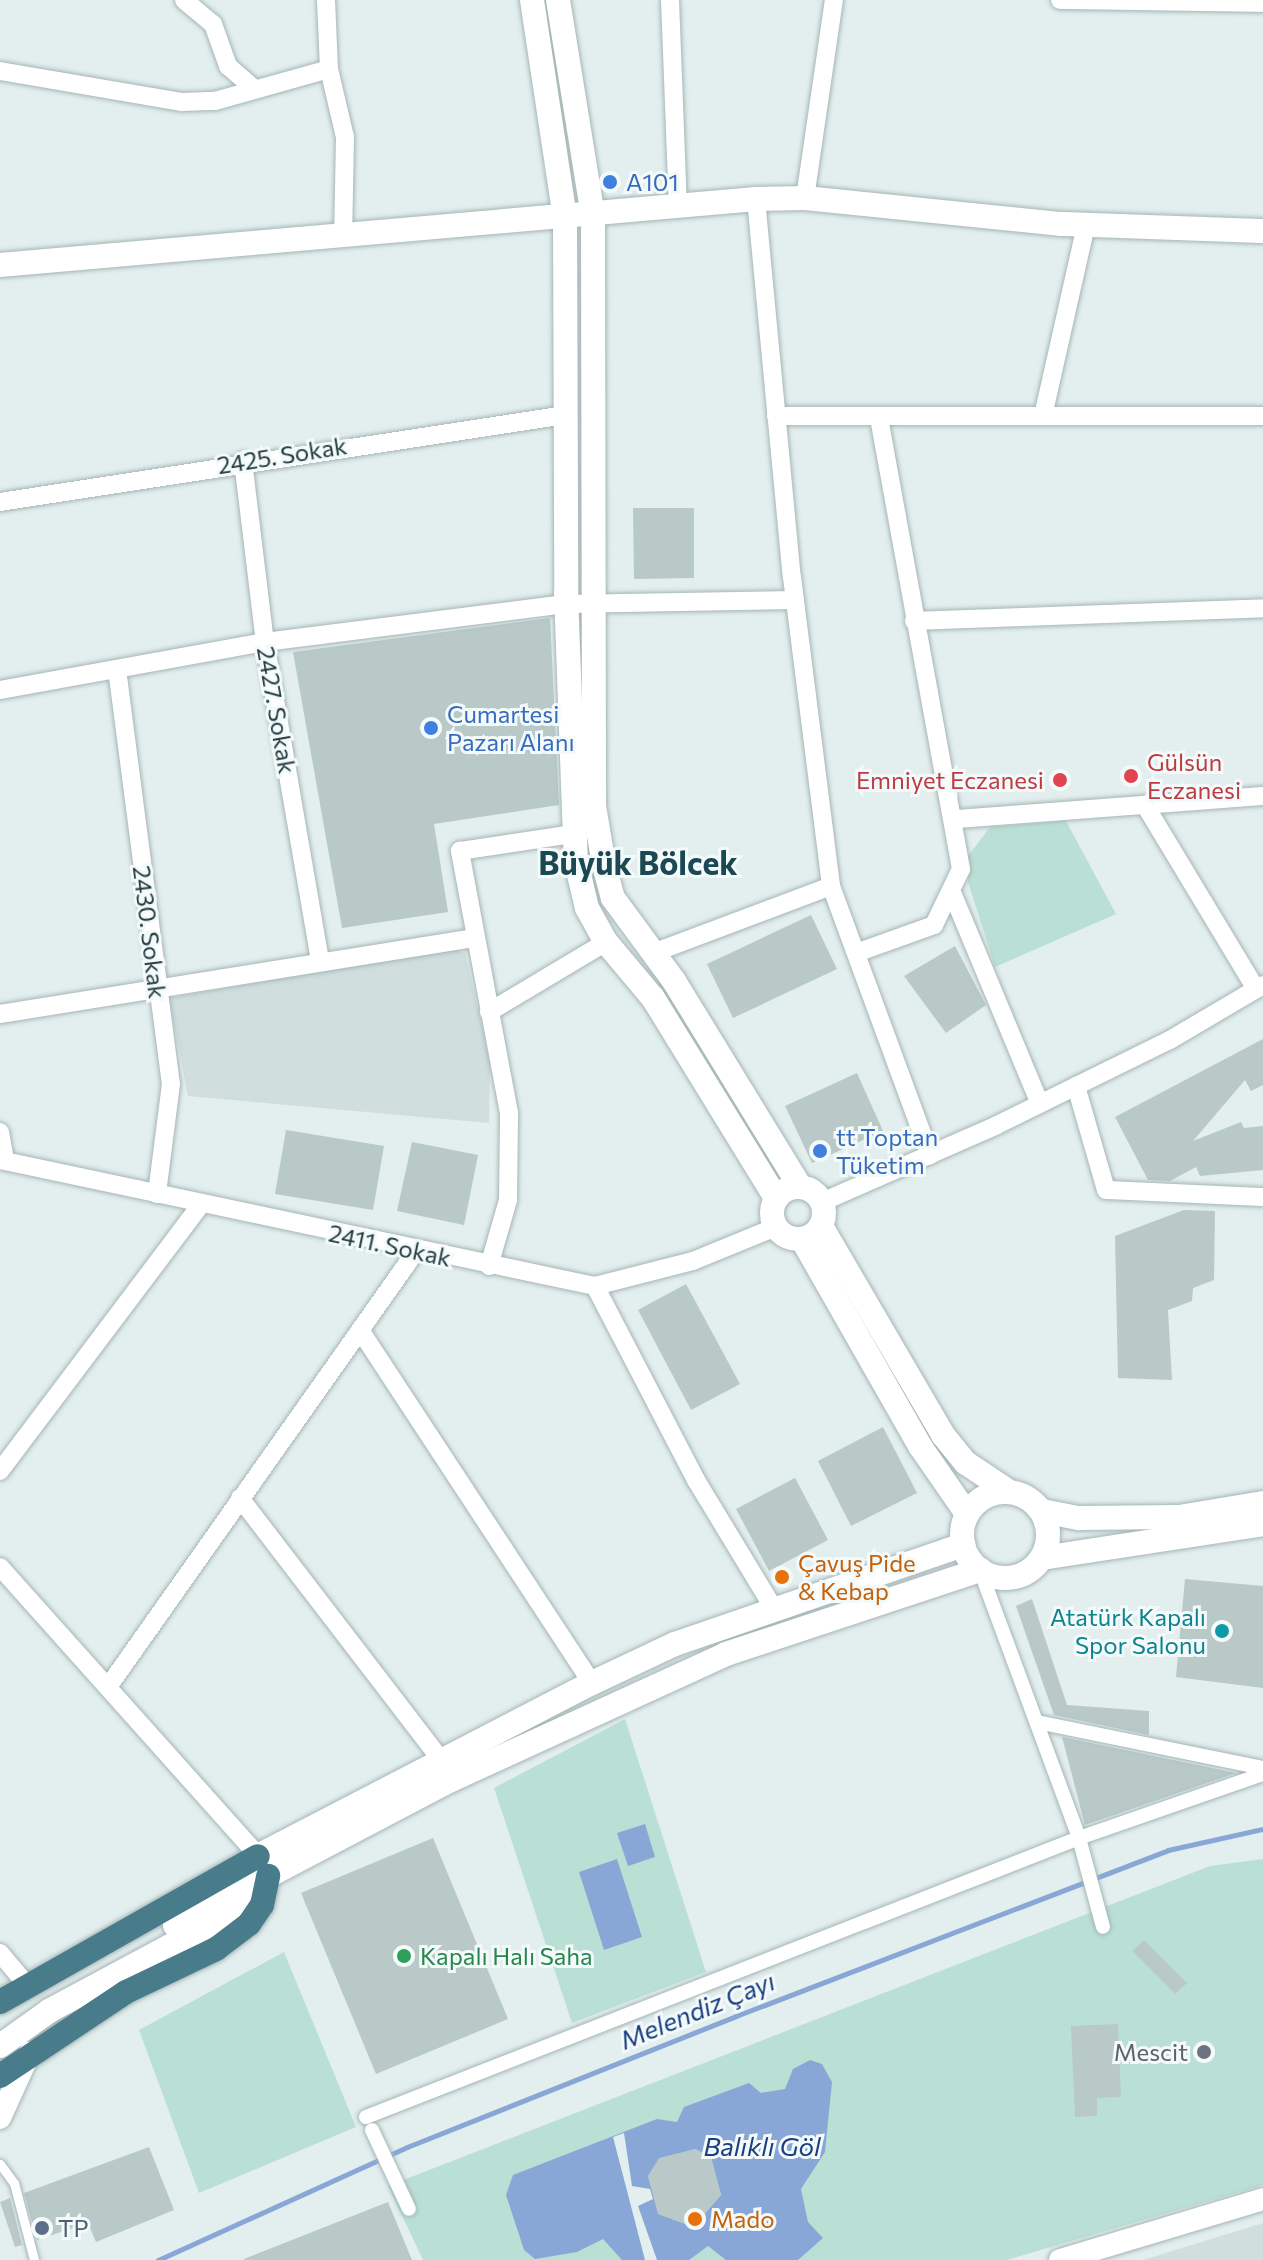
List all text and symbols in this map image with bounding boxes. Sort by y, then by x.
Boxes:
place label: A101 [626,168,679,196]
marker: A101 [601,173,619,191]
street label: 2425. Sokak [215,431,349,479]
street label: 2427. Sokak [252,644,302,776]
place label: Cumartesi Pazarı Alanı [447,700,575,756]
marker: Cumartesi Pazarı Alanı [422,719,440,737]
place label: Gülsün Eczanesi [1147,748,1241,804]
place label: Emniyet Eczanesi [856,766,1044,794]
marker: Gülsün Eczanesi [1122,767,1140,785]
marker: Emniyet Eczanesi [1051,771,1069,789]
district label: Büyük Bölcek [538,843,738,881]
street label: 2430. Sokak [128,864,172,1000]
place label: tt Toptan Tüketim [836,1123,938,1179]
marker: tt Toptan Tüketim [811,1142,829,1160]
street label: 2411. Sokak [326,1218,454,1272]
place label: Çavuş Pide & Kebap [798,1549,916,1605]
marker: Çavuş Pide & Kebap [773,1568,791,1586]
place label: Atatürk Kapalı Spor Salonu [1050,1603,1206,1659]
marker: Atatürk Kapalı Spor Salonu [1213,1622,1231,1640]
place label: Kapalı Halı Saha [420,1942,593,1970]
marker: Kapalı Halı Saha [395,1947,413,1965]
water label: Melendiz Çayı [615,1965,779,2055]
place label: Mescit [1114,2038,1188,2066]
marker: Mescit [1195,2043,1213,2061]
water label: Balıklı Göl [703,2130,821,2162]
place label: Mado [711,2205,774,2233]
marker: Mado [686,2210,704,2228]
place label: TP [58,2214,88,2242]
marker: TP [33,2219,51,2237]

